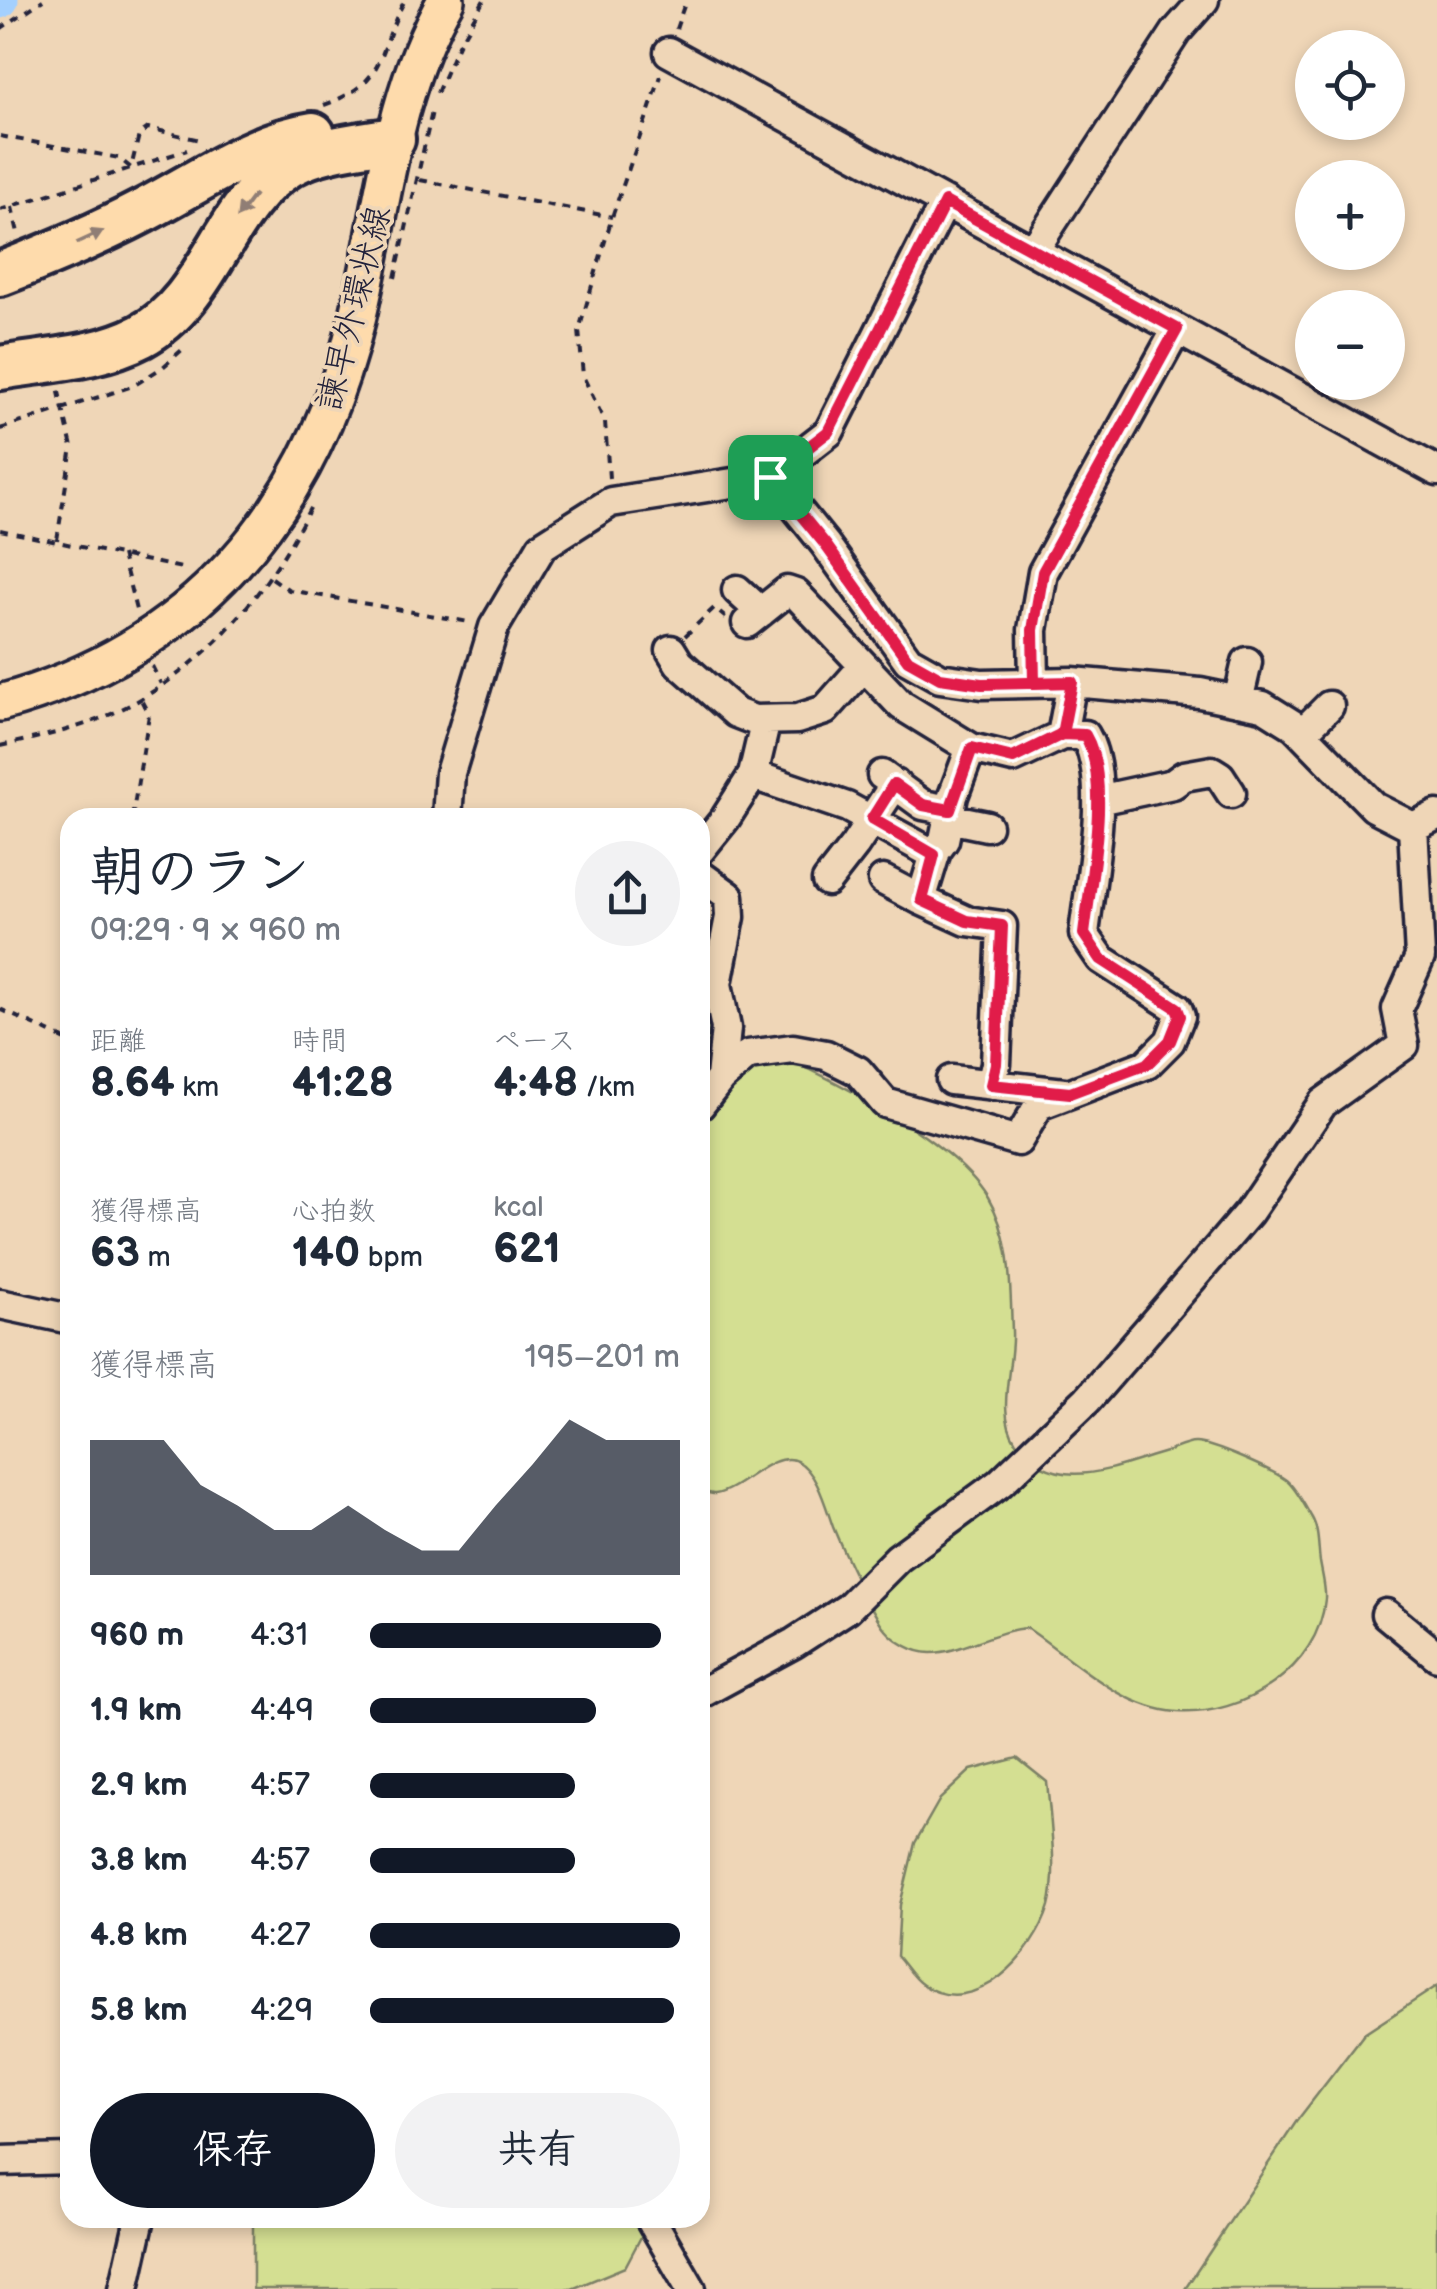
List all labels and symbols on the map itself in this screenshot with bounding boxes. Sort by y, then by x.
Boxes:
one-way arrow [235,192,256,218]
street label: 諫早外環状線 [308,201,401,415]
one-way arrow [75,229,105,245]
pin [728,435,813,520]

